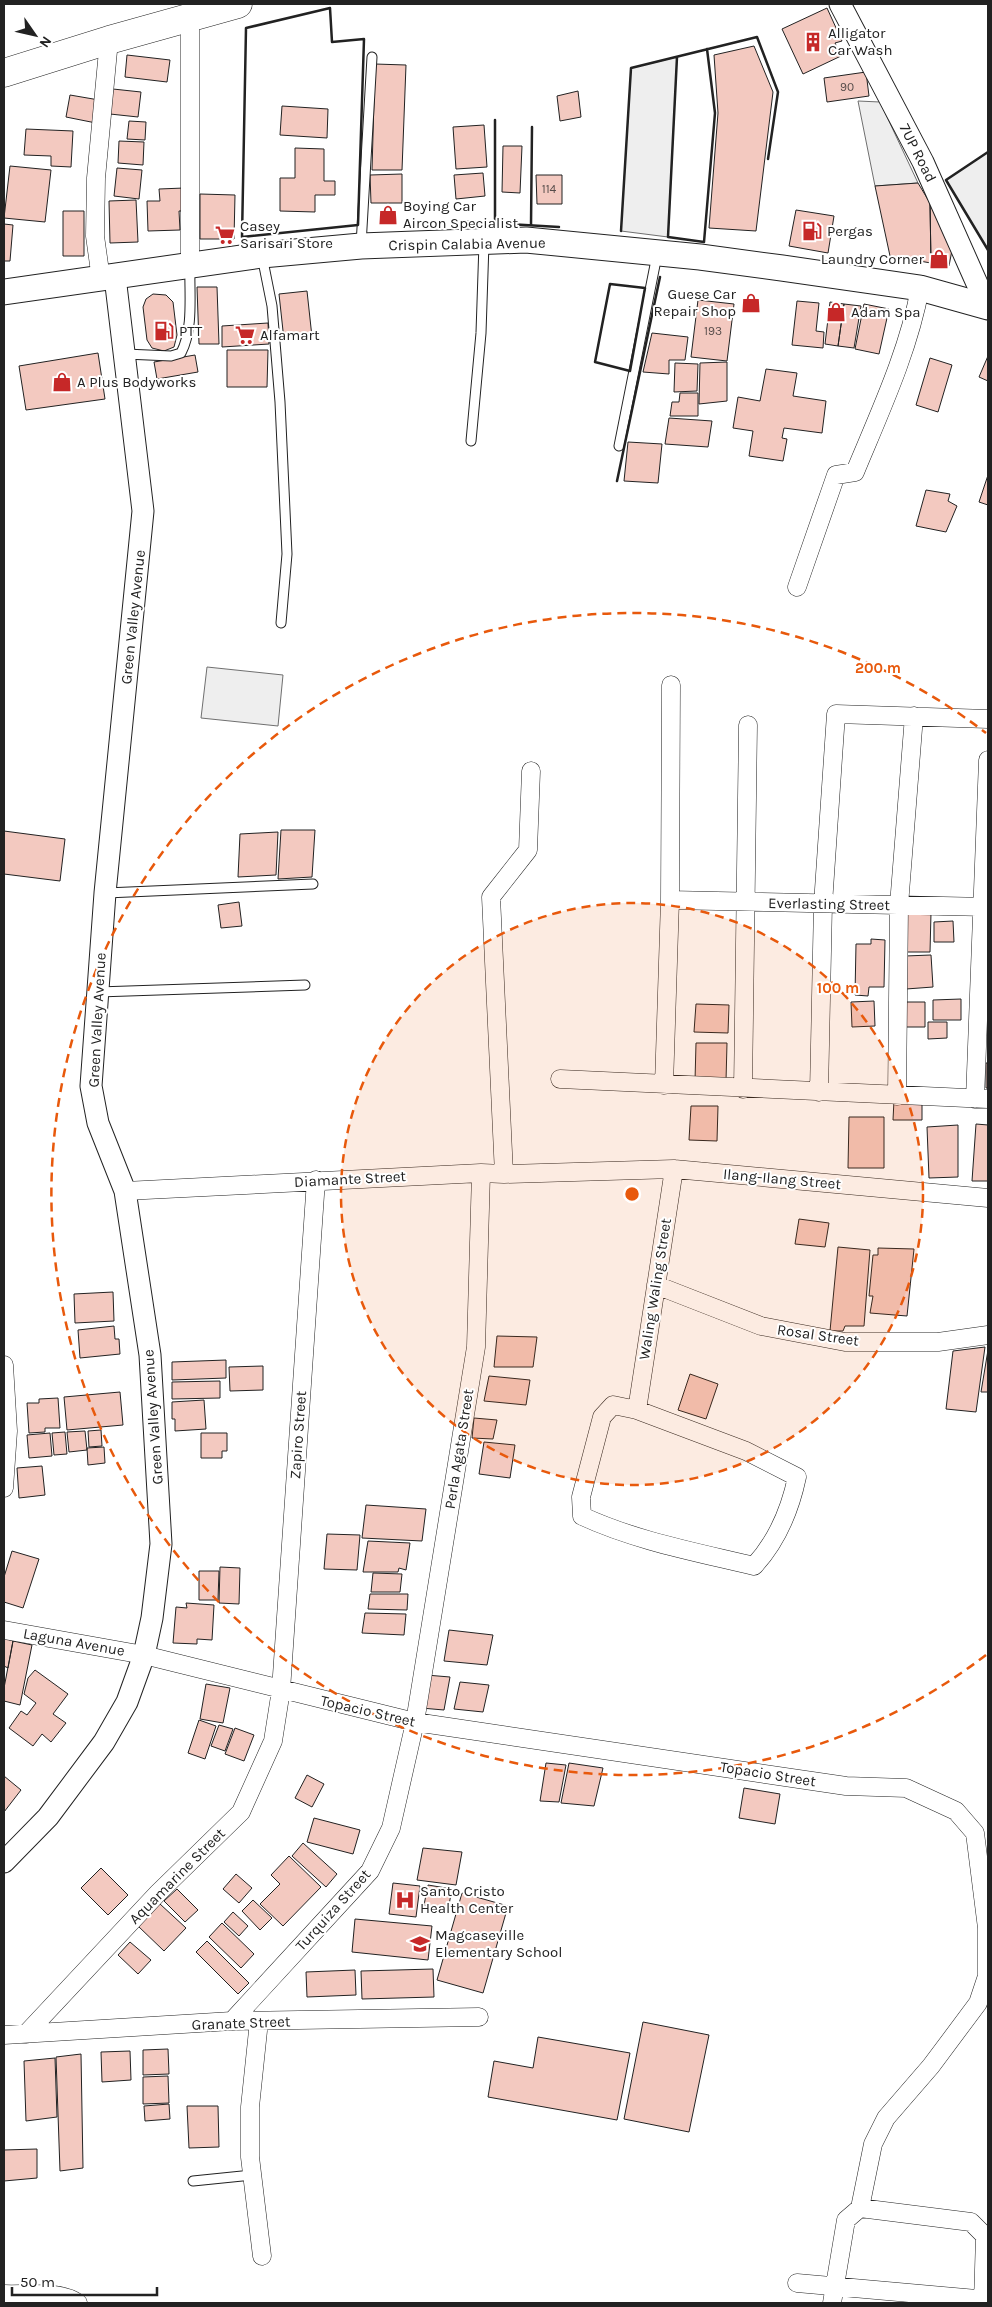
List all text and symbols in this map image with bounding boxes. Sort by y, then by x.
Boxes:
north arrow [10,10,60,60]
place label: Alligator Car Wash [828,24,893,59]
building icon: Alligator Car Wash [802,31,824,53]
text: N [36,33,55,51]
house number: 90 [840,80,854,94]
street label: 7UP Road [896,121,940,185]
house number: 114 [542,182,557,196]
place label: Boying Car Aircon Specialist [403,197,519,232]
shop icon: Boying Car Aircon Specialist [377,204,399,226]
place label: Casey Sarisari Store [240,217,333,252]
fuel station icon: Pergas [801,220,823,242]
place label: Pergas [827,222,873,240]
supermarket icon: Casey Sarisari Store [214,224,236,246]
street label: Crispin Calabia Avenue [388,234,546,254]
shop icon: Laundry Corner [928,248,950,270]
place label: Laundry Corner [821,250,925,268]
place label: Guese Car Repair Shop [654,285,737,320]
shop icon: Guese Car Repair Shop [740,292,762,314]
shop icon: Adam Spa [825,301,847,323]
place label: Adam Spa [851,303,920,321]
fuel station icon: PTT [153,320,175,342]
place label: PTT [179,322,203,340]
supermarket icon: Alfamart [234,324,256,346]
house number: 193 [704,324,722,338]
place label: Alfamart [260,326,320,344]
shop icon: A Plus Bodyworks [51,371,73,393]
place label: A Plus Bodyworks [77,373,196,391]
street label: Green Valley Avenue [117,549,149,685]
text: 200 m [855,659,901,677]
street label: Everlasting Street [768,894,890,914]
street label: Green Valley Avenue [84,952,110,1088]
text: 100 m [817,979,859,997]
street label: Ilang-Ilang Street [722,1165,842,1193]
street label: Diamante Street [294,1167,407,1191]
centre of rings [623,1185,641,1203]
street label: Waling Waling Street [635,1217,675,1361]
street label: Rosal Street [776,1320,860,1350]
street label: Green Valley Avenue [139,1349,167,1485]
street label: Perla Agata Street [441,1387,477,1510]
street label: Zapiro Street [286,1390,310,1480]
street label: Laguna Avenue [22,1624,126,1660]
street label: Topacio Street [319,1691,417,1731]
street label: Topacio Street [719,1758,818,1791]
street label: Aquamarine Street [125,1824,229,1928]
street label: Turquiza Street [292,1865,375,1954]
place label: Santo Cristo Health Center [420,1882,514,1917]
hospital icon: Santo Cristo Health Center [394,1889,416,1911]
place label: Magcaseville Elementary School [435,1926,562,1961]
school or university icon: Magcaseville Elementary School [409,1933,431,1955]
street label: Granate Street [191,2012,291,2034]
scale bar [12,2264,158,2296]
text: 50 m [20,2273,55,2291]

